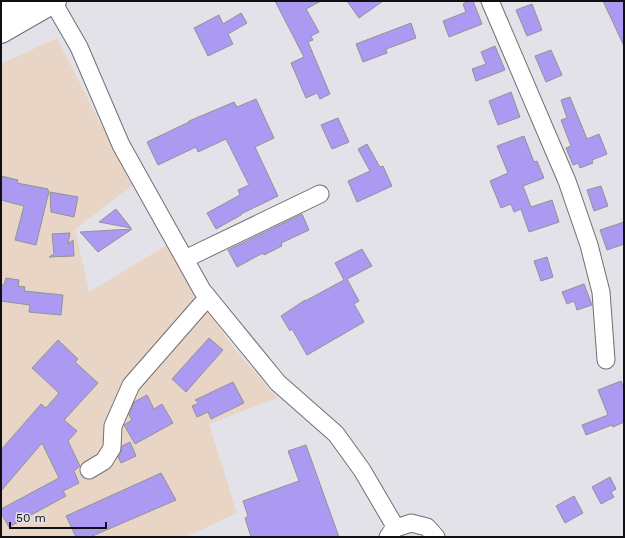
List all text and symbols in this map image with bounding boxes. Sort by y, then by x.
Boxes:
scale bar [10,504,106,530]
text: 50 m [16,511,46,525]

